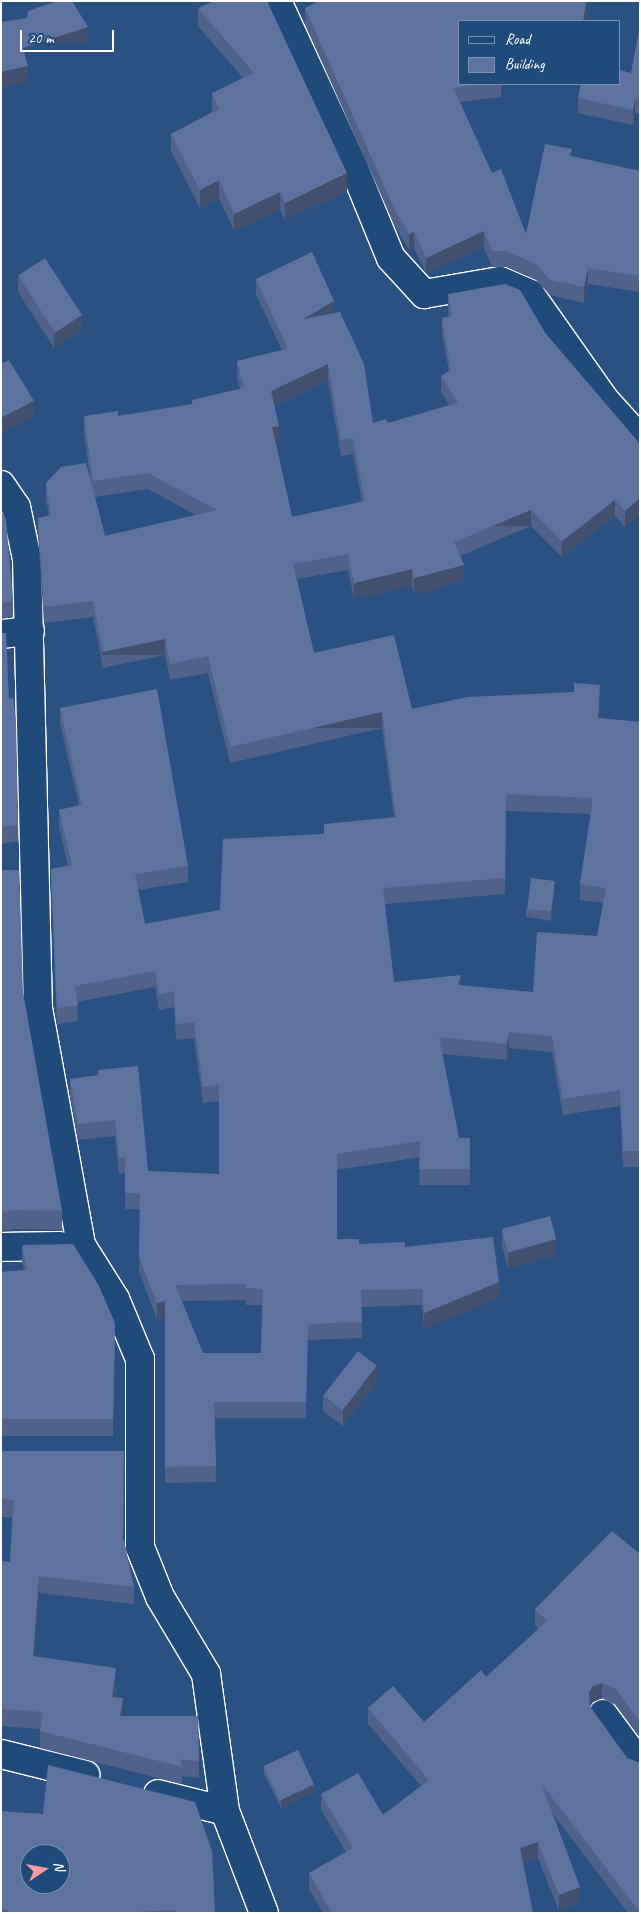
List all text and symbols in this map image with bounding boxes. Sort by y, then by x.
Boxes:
scale bar [22,20,116,52]
legend [458,20,621,85]
text: 20 m [28,29,54,48]
text: Road [505,30,530,49]
text: Building [505,55,544,74]
north arrow [20,1844,70,1894]
text: N [50,1860,68,1872]

